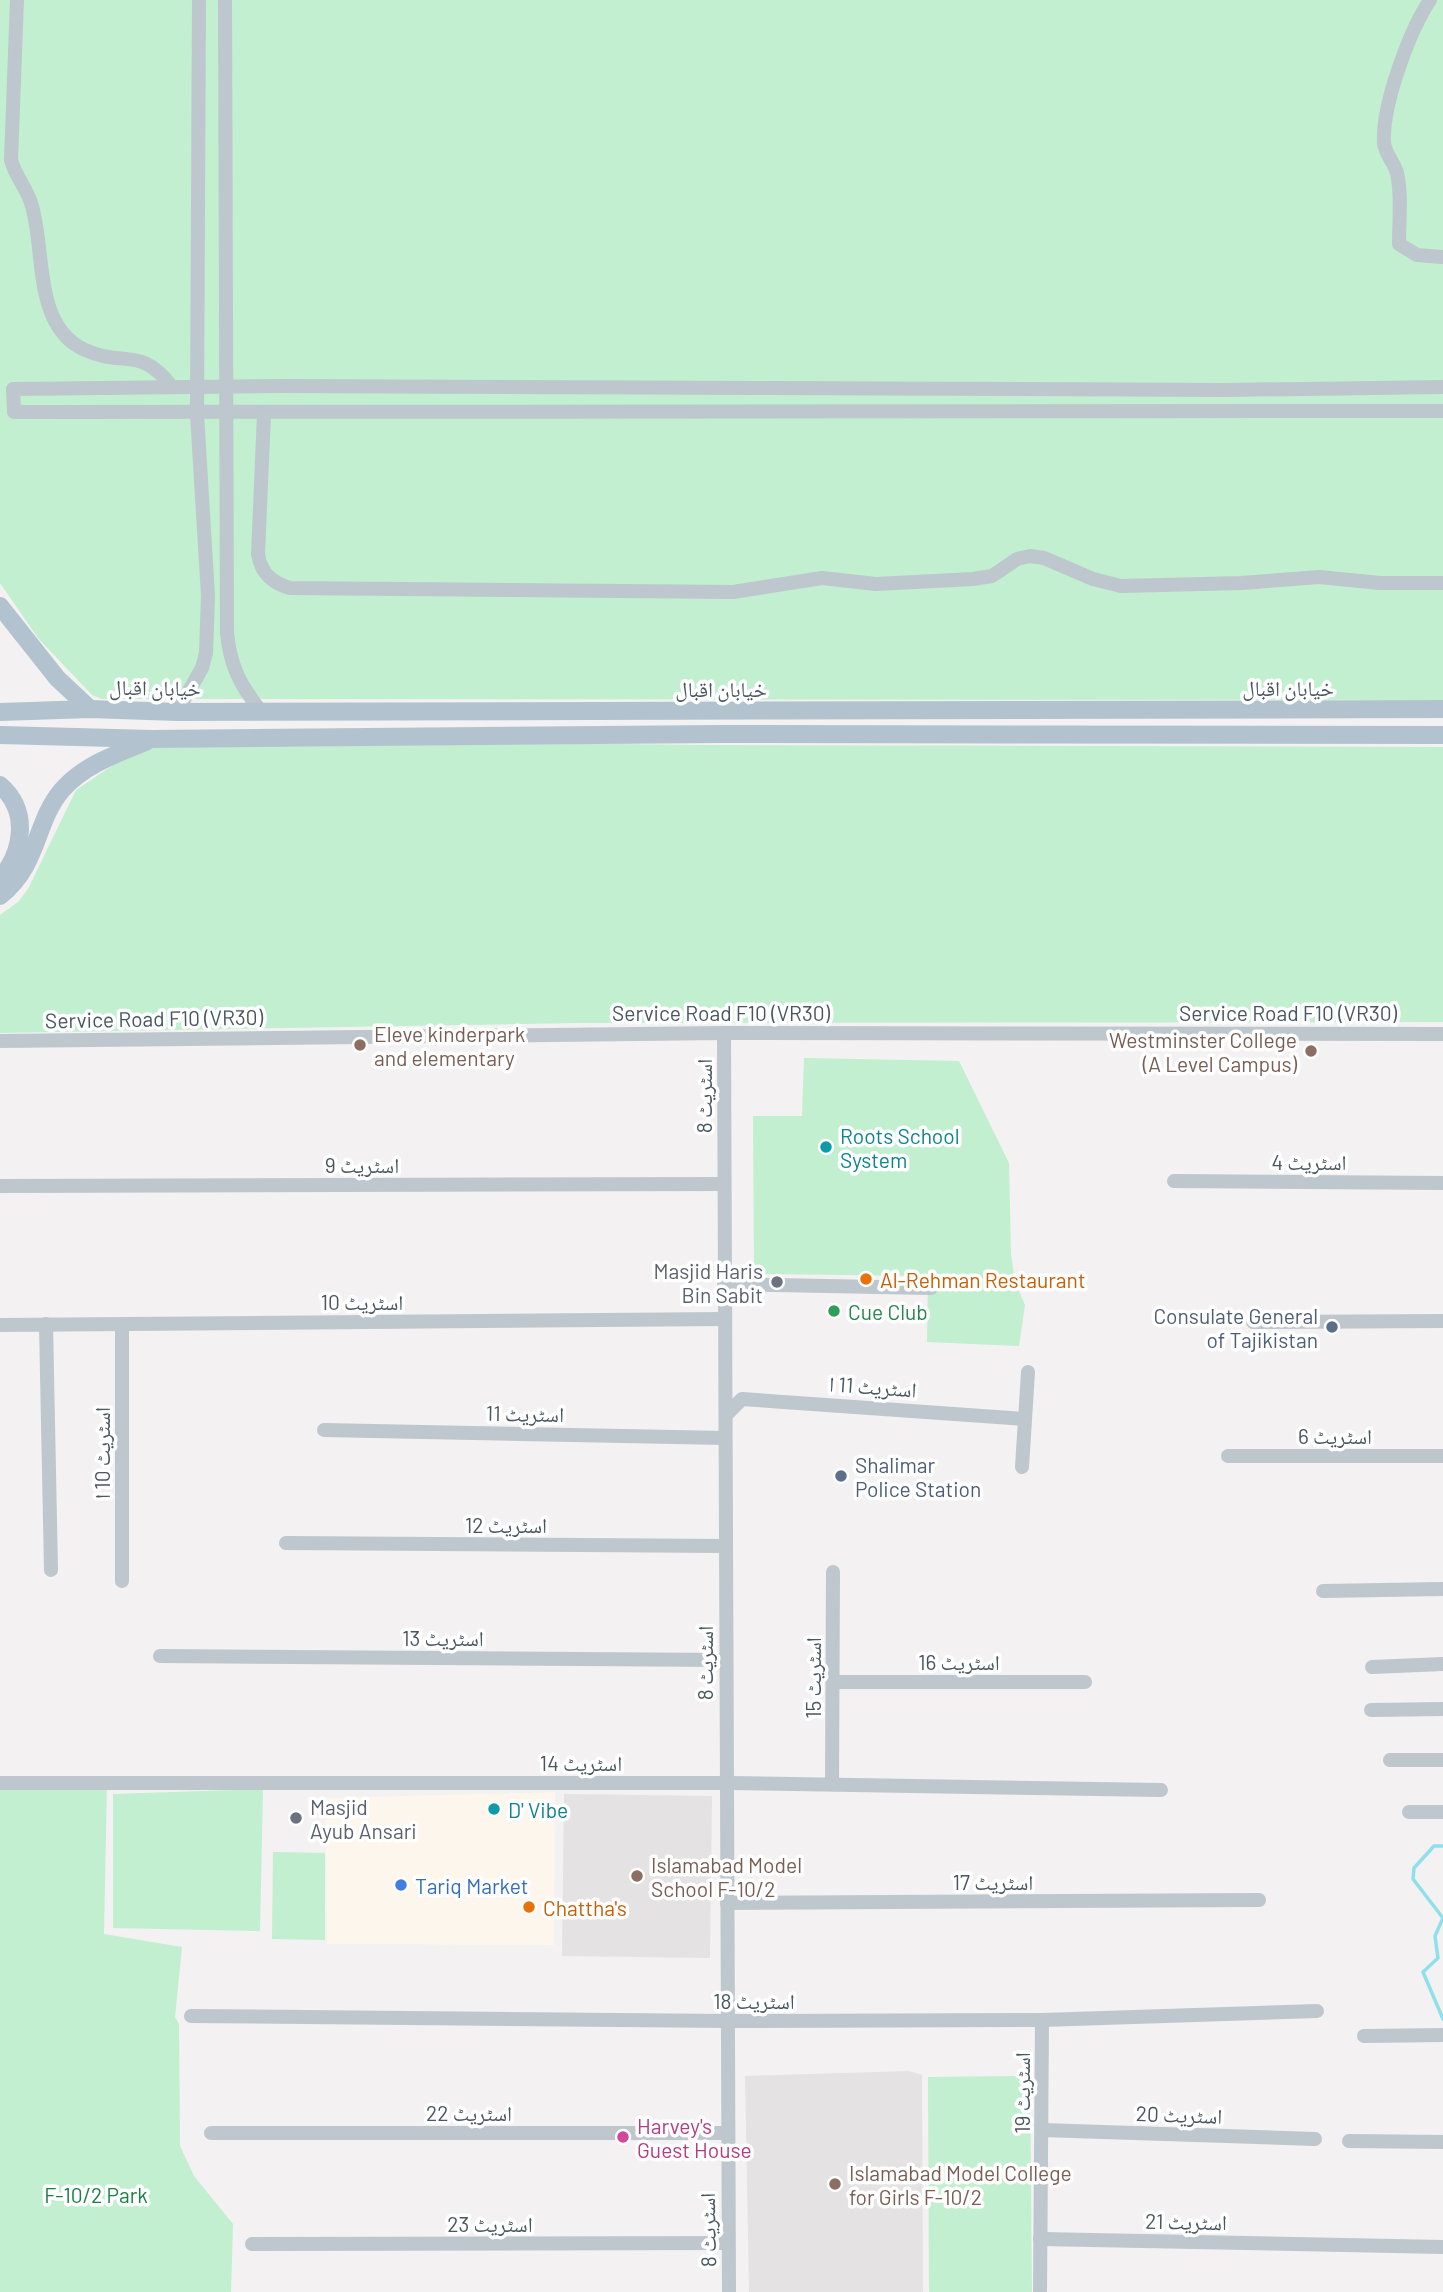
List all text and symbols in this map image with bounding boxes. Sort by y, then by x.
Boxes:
street label: خیابان اقبال [109,674,201,701]
street label: خیابان اقبال [1242,675,1334,701]
street label: خیابان اقبال [675,676,767,702]
street label: Service Road F10 (VR30) [612,1000,831,1025]
street label: Service Road F10 (VR30) [1179,1000,1398,1025]
street label: Service Road F10 (VR30) [45,1004,264,1032]
place label: Eleve kinderpark and elementary [374,1021,525,1070]
place label: Westminster College (A Level Campus) [1109,1027,1298,1076]
marker: Eleve kinderpark and elementary [352,1037,368,1053]
marker: Westminster College (A Level Campus) [1303,1043,1319,1059]
street label: اسٹریٹ 8 [691,1059,716,1133]
place label: Roots School System [840,1123,960,1172]
marker: Roots School System [818,1139,834,1155]
street label: اسٹریٹ 4 [1272,1149,1347,1174]
street label: اسٹریٹ 9 [325,1152,399,1177]
place label: Masjid Haris Bin Sabit [653,1258,763,1307]
place label: Al-Rehman Restaurant [880,1267,1086,1292]
marker: Al-Rehman Restaurant [858,1271,874,1287]
marker: Masjid Haris Bin Sabit [769,1274,785,1290]
street label: اسٹریٹ 10 [321,1289,403,1314]
place label: Cue Club [848,1299,928,1324]
marker: Cue Club [826,1303,842,1319]
place label: Consulate General of Tajikistan [1153,1303,1318,1352]
marker: Consulate General of Tajikistan [1324,1319,1340,1335]
street label: اسٹریٹ 11 ا [829,1370,917,1402]
street label: اسٹریٹ 11 [486,1400,564,1427]
street label: اسٹریٹ 10 ا [89,1407,114,1499]
street label: اسٹریٹ 6 [1298,1423,1372,1448]
place label: Shalimar Police Station [855,1452,981,1501]
marker: Shalimar Police Station [833,1468,849,1484]
street label: اسٹریٹ 12 [465,1512,547,1537]
street label: اسٹریٹ 13 [402,1625,484,1650]
street label: اسٹریٹ 8 [692,1626,717,1700]
street label: اسٹریٹ 15 [800,1637,825,1719]
street label: اسٹریٹ 16 [918,1649,1000,1674]
street label: اسٹریٹ 14 [540,1750,622,1775]
place label: Masjid Ayub Ansari [310,1794,417,1843]
place label: D' Vibe [508,1797,568,1822]
marker: D' Vibe [486,1801,502,1817]
marker: Masjid Ayub Ansari [288,1810,304,1826]
place label: Islamabad Model School F-10/2 [651,1852,802,1901]
marker: Islamabad Model School F-10/2 [629,1868,645,1884]
street label: اسٹریٹ 17 [953,1869,1033,1894]
place label: Tariq Market [415,1873,528,1898]
marker: Tariq Market [393,1877,409,1893]
place label: Chattha's [543,1895,627,1920]
marker: Chattha's [521,1899,537,1915]
street label: اسٹریٹ 18 [713,1988,795,2013]
street label: اسٹریٹ 19 [1009,2052,1034,2134]
street label: اسٹریٹ 22 [426,2100,512,2125]
street label: اسٹریٹ 20 [1135,2100,1223,2128]
place label: Harvey's Guest House [637,2113,752,2162]
marker: Harvey's Guest House [615,2129,631,2145]
place label: Islamabad Model College for Girls F-10/2 [849,2160,1072,2209]
marker: Islamabad Model College for Girls F-10/2 [827,2176,843,2192]
park label: F-10/2 Park [44,2182,148,2207]
street label: اسٹریٹ 8 [694,2193,721,2267]
street label: اسٹریٹ 21 [1145,2208,1227,2235]
street label: اسٹریٹ 23 [447,2211,533,2236]

